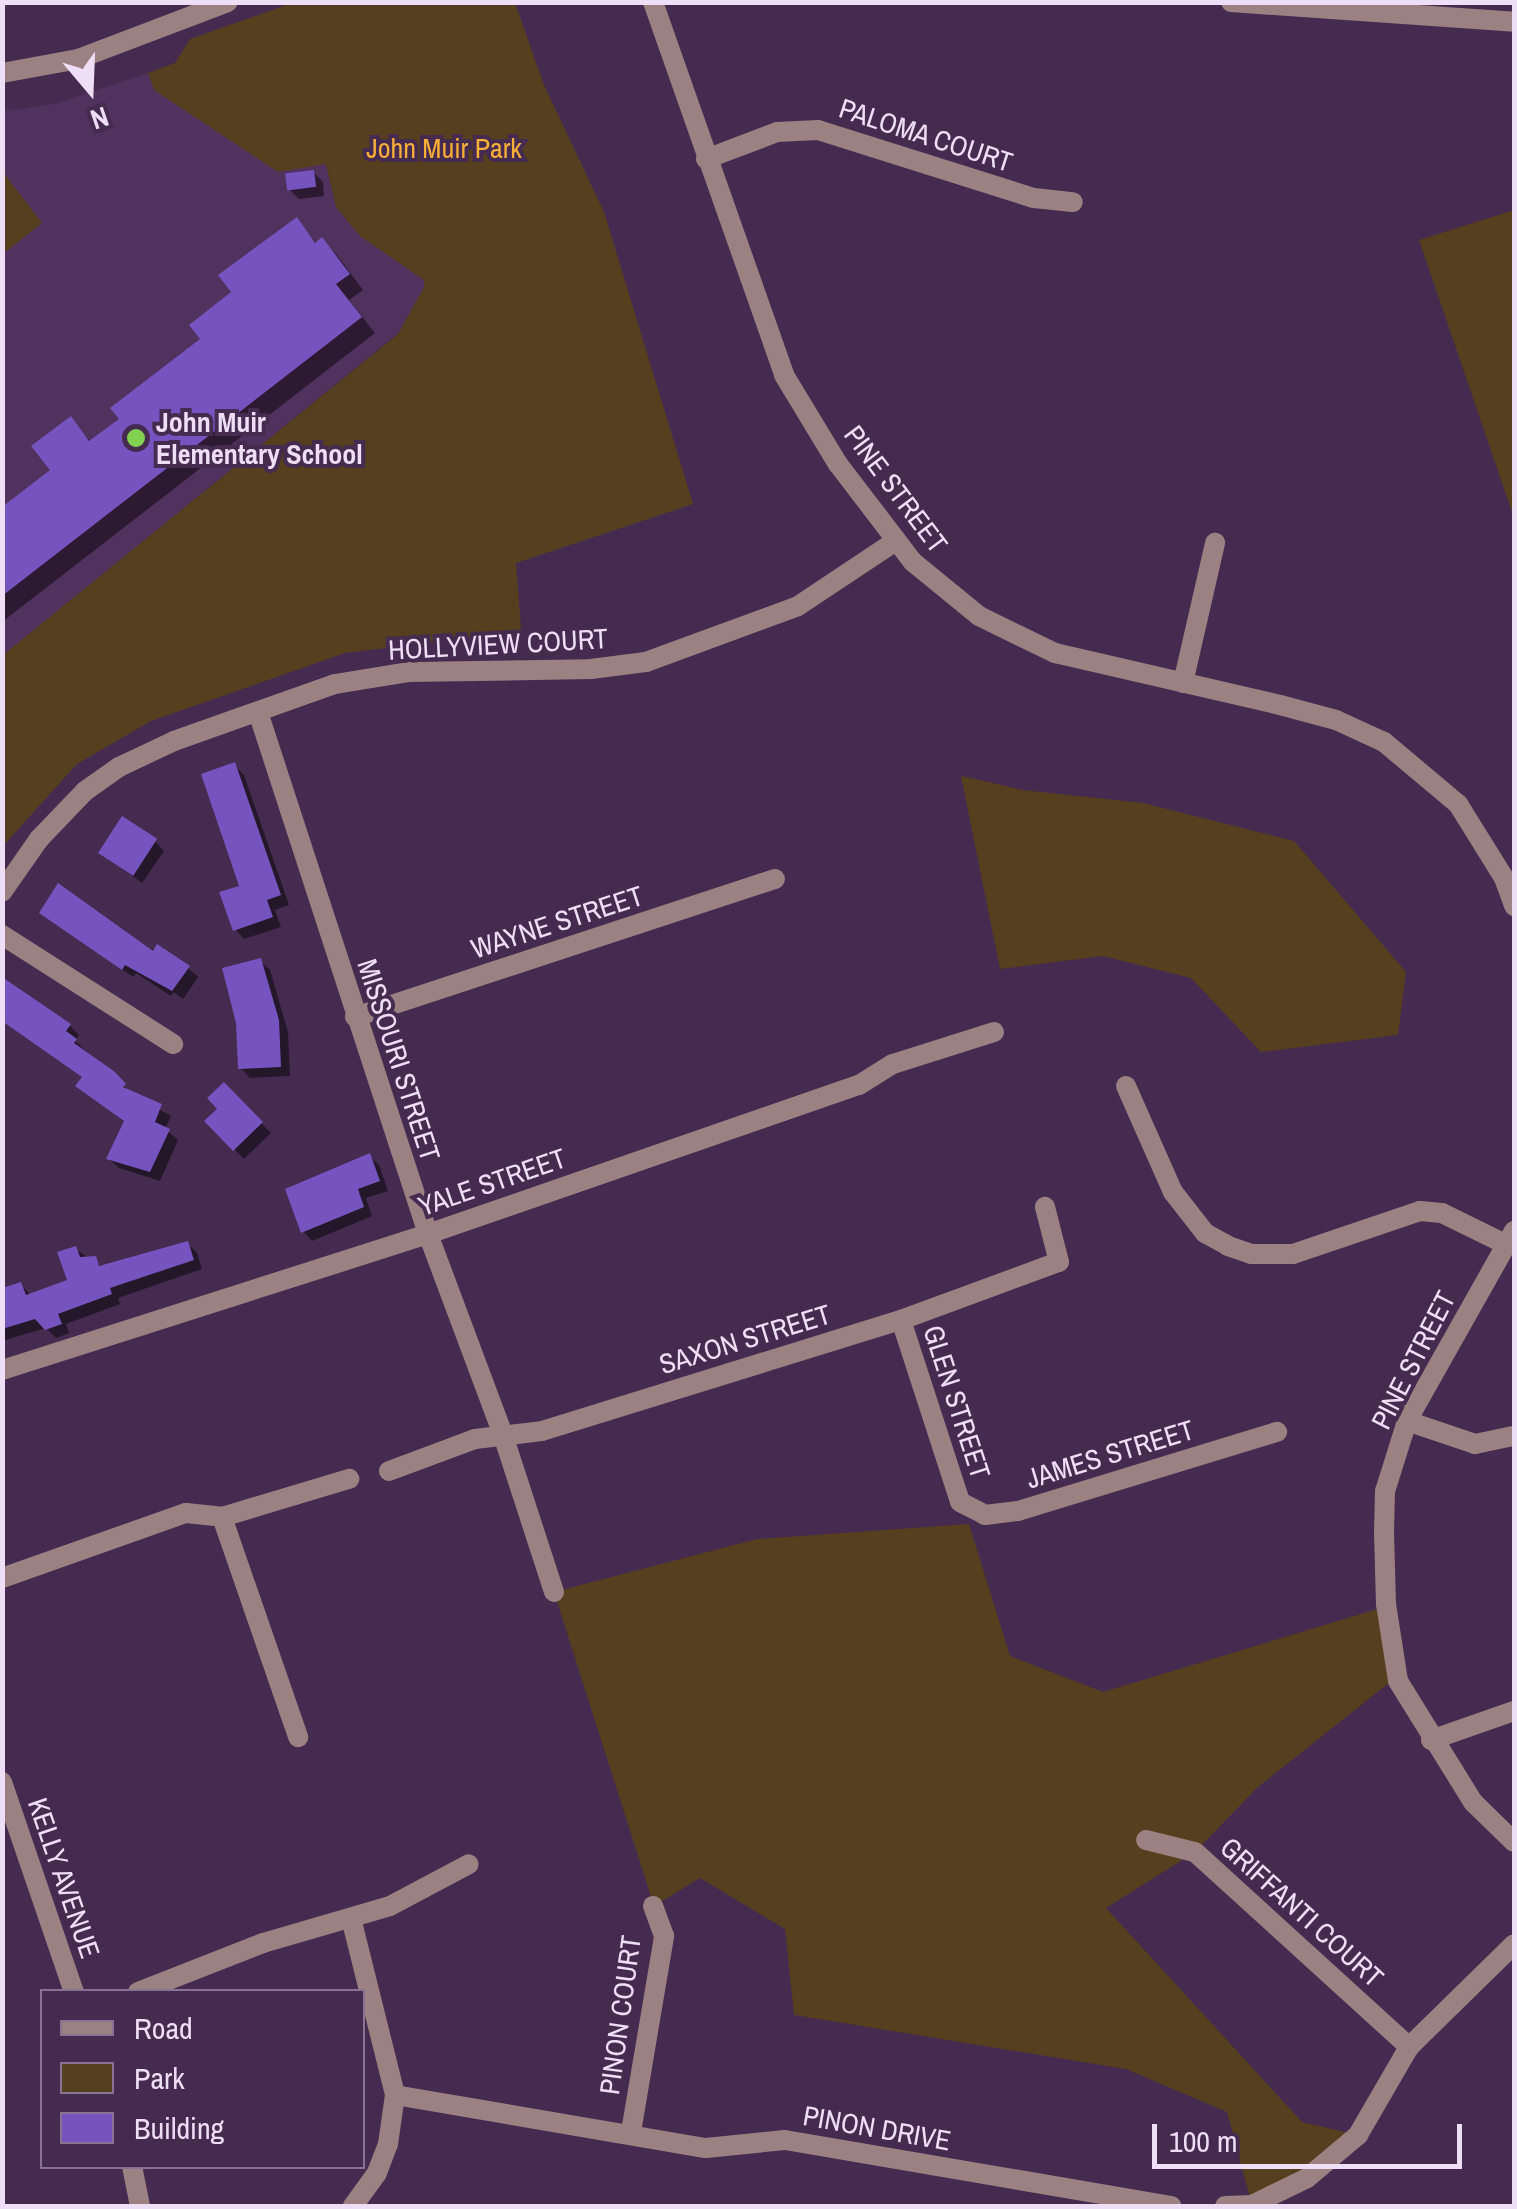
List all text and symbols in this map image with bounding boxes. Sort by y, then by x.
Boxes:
north arrow [40,40,140,140]
street label: PALOMA COURT [834,91,1018,179]
text: N [86,98,114,139]
park label: John Muir Park [366,131,522,165]
place label: John Muir Elementary School [156,405,363,471]
street label: PINE STREET [837,419,955,559]
marker: John Muir Elementary School [125,427,147,449]
street label: HOLLYVIEW COURT [387,621,609,667]
street label: WAYNE STREET [467,878,647,966]
street label: MISSOURI STREET [350,955,448,1165]
street label: YALE STREET [414,1141,570,1223]
street label: PINE STREET [1364,1285,1462,1435]
street label: SAXON STREET [655,1297,835,1381]
street label: GLEN STREET [916,1321,998,1483]
street label: JAMES STREET [1022,1413,1198,1495]
street label: KELLY AVENUE [21,1793,107,1963]
street label: GRIFFANTI COURT [1214,1830,1390,1994]
street label: PINON COURT [592,1933,648,2097]
legend [40,1989,365,2169]
text: Road [134,2008,193,2048]
text: Park [134,2058,185,2098]
street label: PINON DRIVE [801,2098,953,2158]
scale bar [1157,2104,1467,2166]
text: Building [134,2108,224,2148]
text: 100 m [1169,2121,1237,2161]

